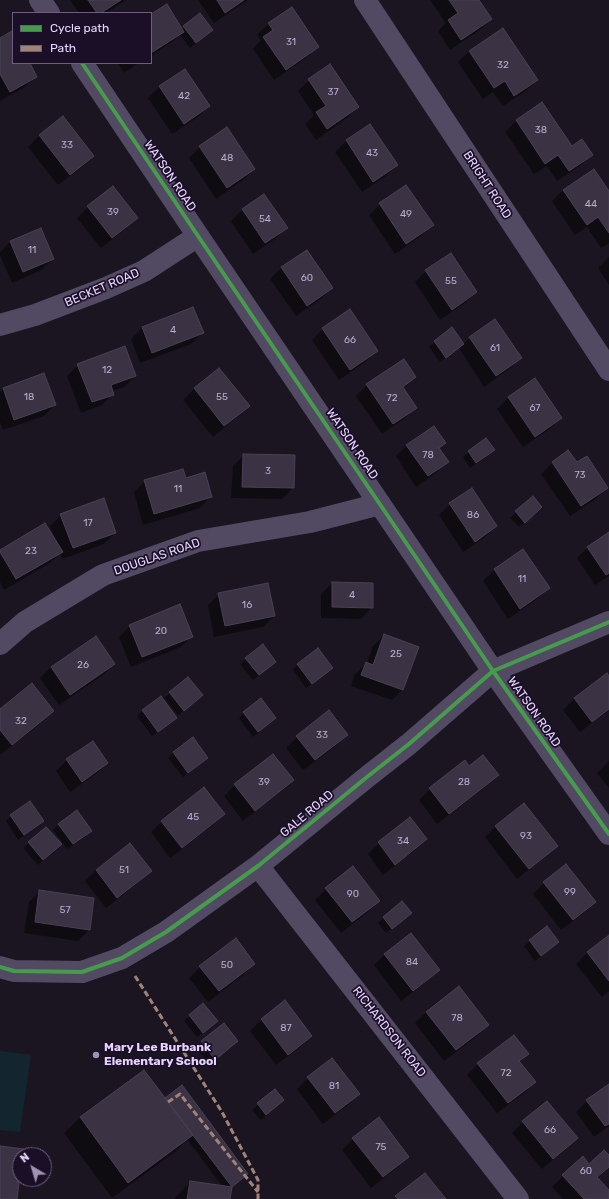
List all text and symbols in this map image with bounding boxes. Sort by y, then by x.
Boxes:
legend [12,12,152,64]
text: Cycle path [50,21,109,35]
house number: 31 [286,36,296,48]
text: Path [50,41,76,55]
house number: 32 [497,59,509,71]
house number: 37 [327,86,339,98]
house number: 42 [178,90,190,102]
house number: 38 [535,124,547,136]
street label: WATSON ROAD [141,138,199,214]
house number: 33 [61,139,73,151]
house number: 43 [366,147,378,159]
street label: BRIGHT ROAD [460,148,514,222]
house number: 48 [221,152,233,164]
house number: 44 [585,198,597,210]
house number: 39 [107,206,119,218]
house number: 49 [400,208,412,220]
house number: 54 [259,213,271,225]
house number: 11 [28,244,36,256]
street label: BECKET ROAD [63,266,141,310]
house number: 60 [301,272,313,284]
house number: 55 [445,275,457,287]
house number: 4 [170,324,176,336]
house number: 66 [344,334,356,346]
house number: 61 [490,342,500,354]
house number: 12 [102,364,112,376]
house number: 18 [24,391,34,403]
house number: 55 [216,391,228,403]
house number: 72 [387,392,397,404]
house number: 67 [530,402,540,414]
street label: WATSON ROAD [323,406,381,482]
house number: 78 [422,449,434,461]
house number: 3 [265,465,271,477]
house number: 73 [574,469,586,481]
house number: 11 [174,483,182,495]
house number: 86 [467,509,479,521]
house number: 17 [83,517,93,529]
street label: DOUGLAS ROAD [112,536,202,578]
house number: 23 [25,545,37,557]
house number: 11 [518,573,526,585]
house number: 4 [349,589,355,601]
house number: 16 [242,599,252,611]
house number: 20 [155,625,167,637]
house number: 25 [390,648,402,660]
house number: 26 [77,659,89,671]
street label: WATSON ROAD [504,674,564,750]
house number: 32 [15,715,27,727]
house number: 33 [316,729,328,741]
house number: 39 [258,776,270,788]
house number: 28 [458,776,470,788]
street label: GALE ROAD [277,788,337,840]
house number: 45 [187,811,199,823]
house number: 93 [520,830,532,842]
house number: 34 [397,835,409,847]
house number: 51 [119,864,129,876]
house number: 99 [564,886,576,898]
house number: 90 [347,888,359,900]
house number: 57 [59,904,71,916]
house number: 84 [406,956,418,968]
house number: 50 [221,959,233,971]
street label: RICHARDSON ROAD [349,984,429,1080]
house number: 78 [451,1012,463,1024]
house number: 87 [280,1022,292,1034]
place label: Mary Lee Burbank Elementary School [104,1041,217,1069]
marker: Mary Lee Burbank Elementary School [91,1050,101,1060]
house number: 72 [501,1067,511,1079]
house number: 81 [329,1080,339,1092]
house number: 66 [544,1124,556,1136]
house number: 75 [375,1141,387,1153]
north arrow [12,1147,52,1187]
text: N [18,1150,32,1166]
house number: 60 [580,1165,592,1177]

